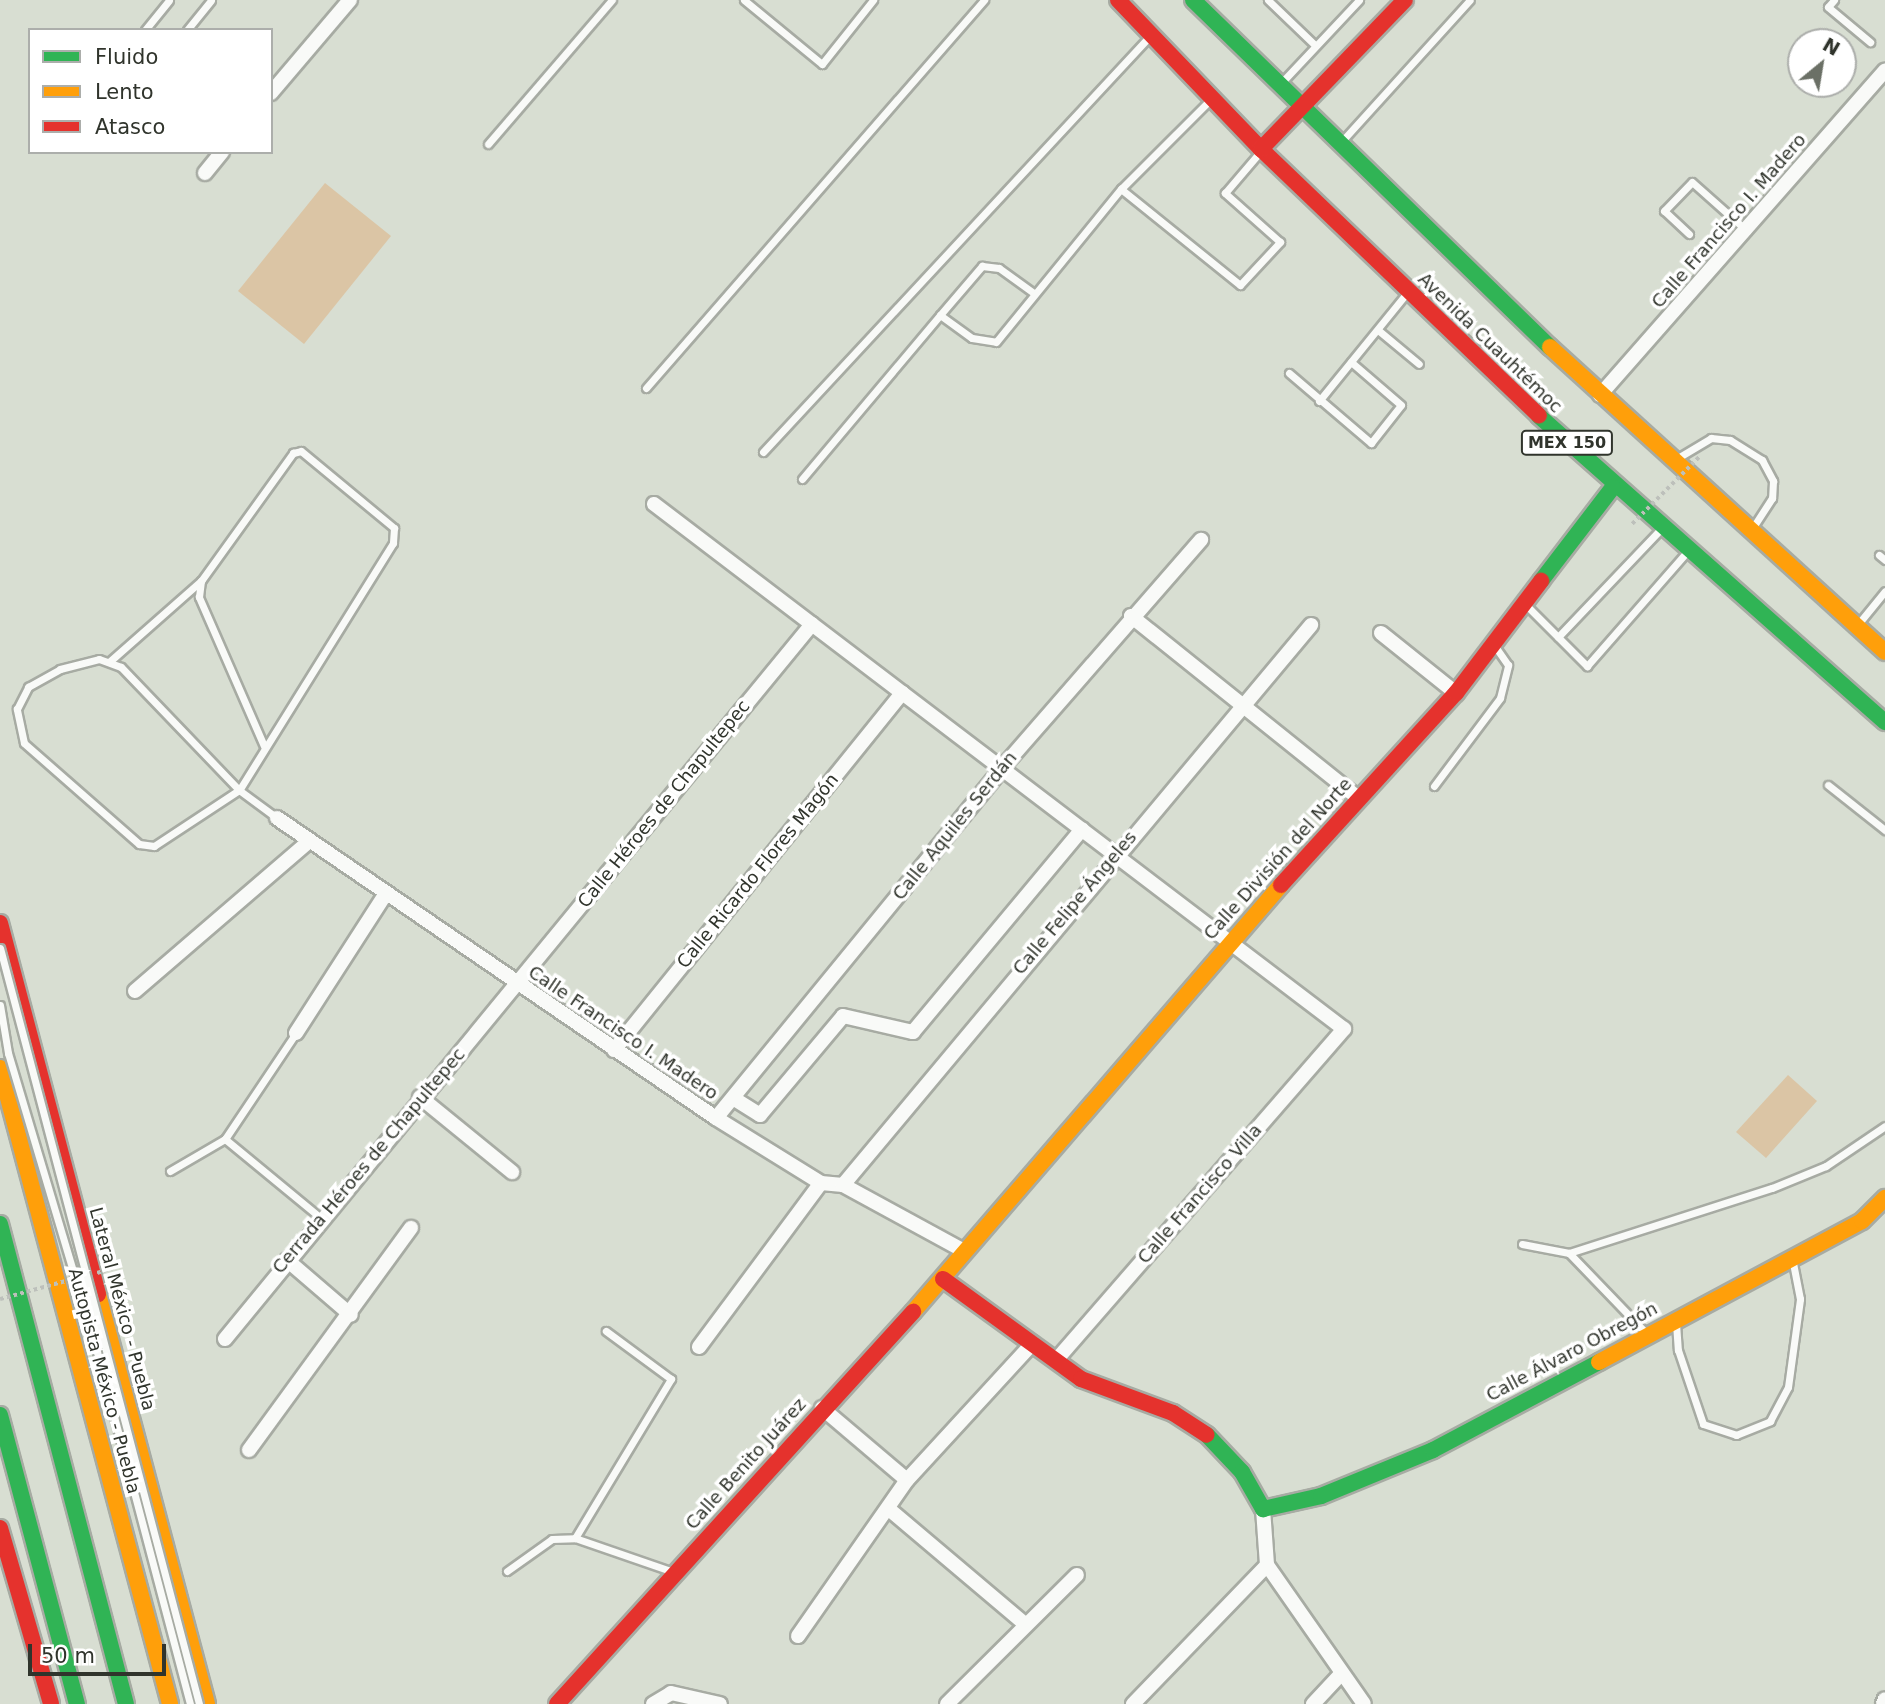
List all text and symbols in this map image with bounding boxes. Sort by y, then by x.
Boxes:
legend [28,28,273,154]
north arrow [1787,28,1857,98]
text: N [1819,33,1844,60]
text: Fluido [95,45,158,69]
text: Lento [95,80,154,104]
text: Atasco [95,115,165,139]
street label: Calle Francisco I. Madero [1647,129,1811,313]
street label: Avenida Cuauhtémoc [1413,269,1567,417]
road number: MEX 150 [1520,430,1614,456]
street label: Calle Héroes de Chapultepec [574,696,754,912]
street label: Calle Aquiles Serdán [888,747,1022,905]
street label: Calle Ricardo Flores Magón [673,769,843,973]
street label: Calle División del Norte [1199,773,1357,945]
street label: Calle Felipe Ángeles [1009,827,1141,979]
street label: Calle Francisco I. Madero [524,961,722,1105]
street label: Cerrada Héroes de Chapultepec [268,1044,470,1278]
street label: Calle Francisco Villa [1133,1120,1267,1268]
street label: Lateral México - Puebla [84,1205,160,1413]
street label: Autopista México - Puebla [63,1266,145,1496]
street label: Calle Álvaro Obregón [1483,1298,1661,1406]
street label: Calle Benito Juárez [681,1394,811,1534]
scale bar [32,1630,170,1674]
text: 50 m [41,1644,95,1668]

